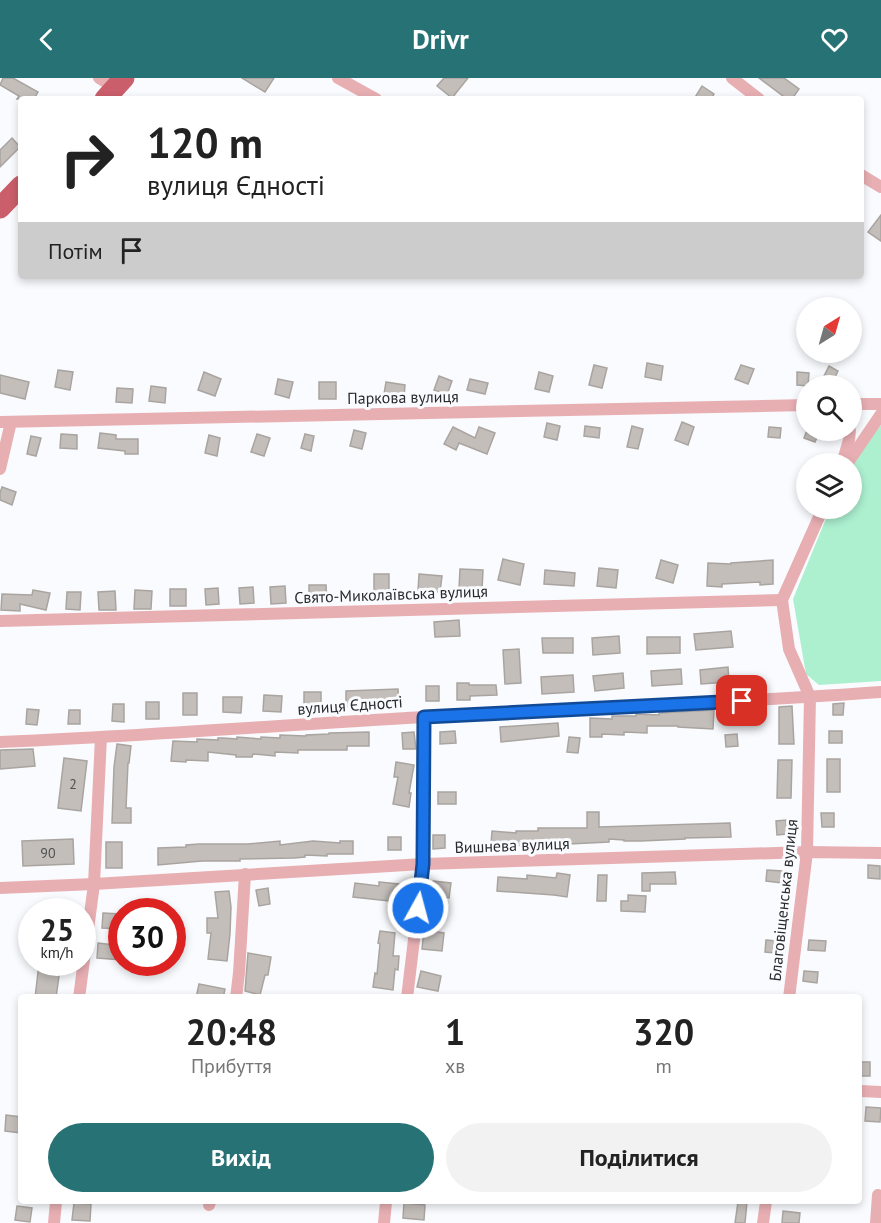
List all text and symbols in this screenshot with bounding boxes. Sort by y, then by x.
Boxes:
text: Drivr [412,22,469,56]
icon: back [30,23,63,56]
icon: heart [818,23,851,56]
text: 120 m [147,115,263,170]
icon: right [48,120,126,198]
text: вулиця Єдності [147,168,325,202]
icon: arrive [115,234,148,267]
text: Потім [48,237,103,265]
north arrow [796,297,862,363]
map controls [796,297,862,519]
button: search [796,375,862,441]
street label: Паркова вулиця [347,386,459,408]
button: layers [796,453,862,519]
street label: Свято-Миколаївська вулиця [294,581,488,607]
pin [716,675,767,726]
icon: arrive [725,684,758,717]
street label: вулиця Єдності [297,691,403,719]
house number: 2 [69,775,77,793]
street label: Благовіщенська вулиця [765,818,801,982]
street label: Вишнева вулиця [454,833,570,857]
house number: 90 [40,844,56,862]
position arrow [386,876,450,940]
speed limit sign: 30 [108,898,186,976]
text: 25 [40,910,74,949]
text: km/h [41,943,73,962]
text: 20:48 [186,1008,277,1055]
text: 1 [445,1008,465,1055]
text: 320 [633,1008,694,1055]
text: Прибуття [191,1053,272,1079]
text: хв [445,1053,465,1079]
text: m [655,1053,672,1079]
button: Вихід [48,1123,434,1192]
button: Поділитися [446,1123,832,1192]

